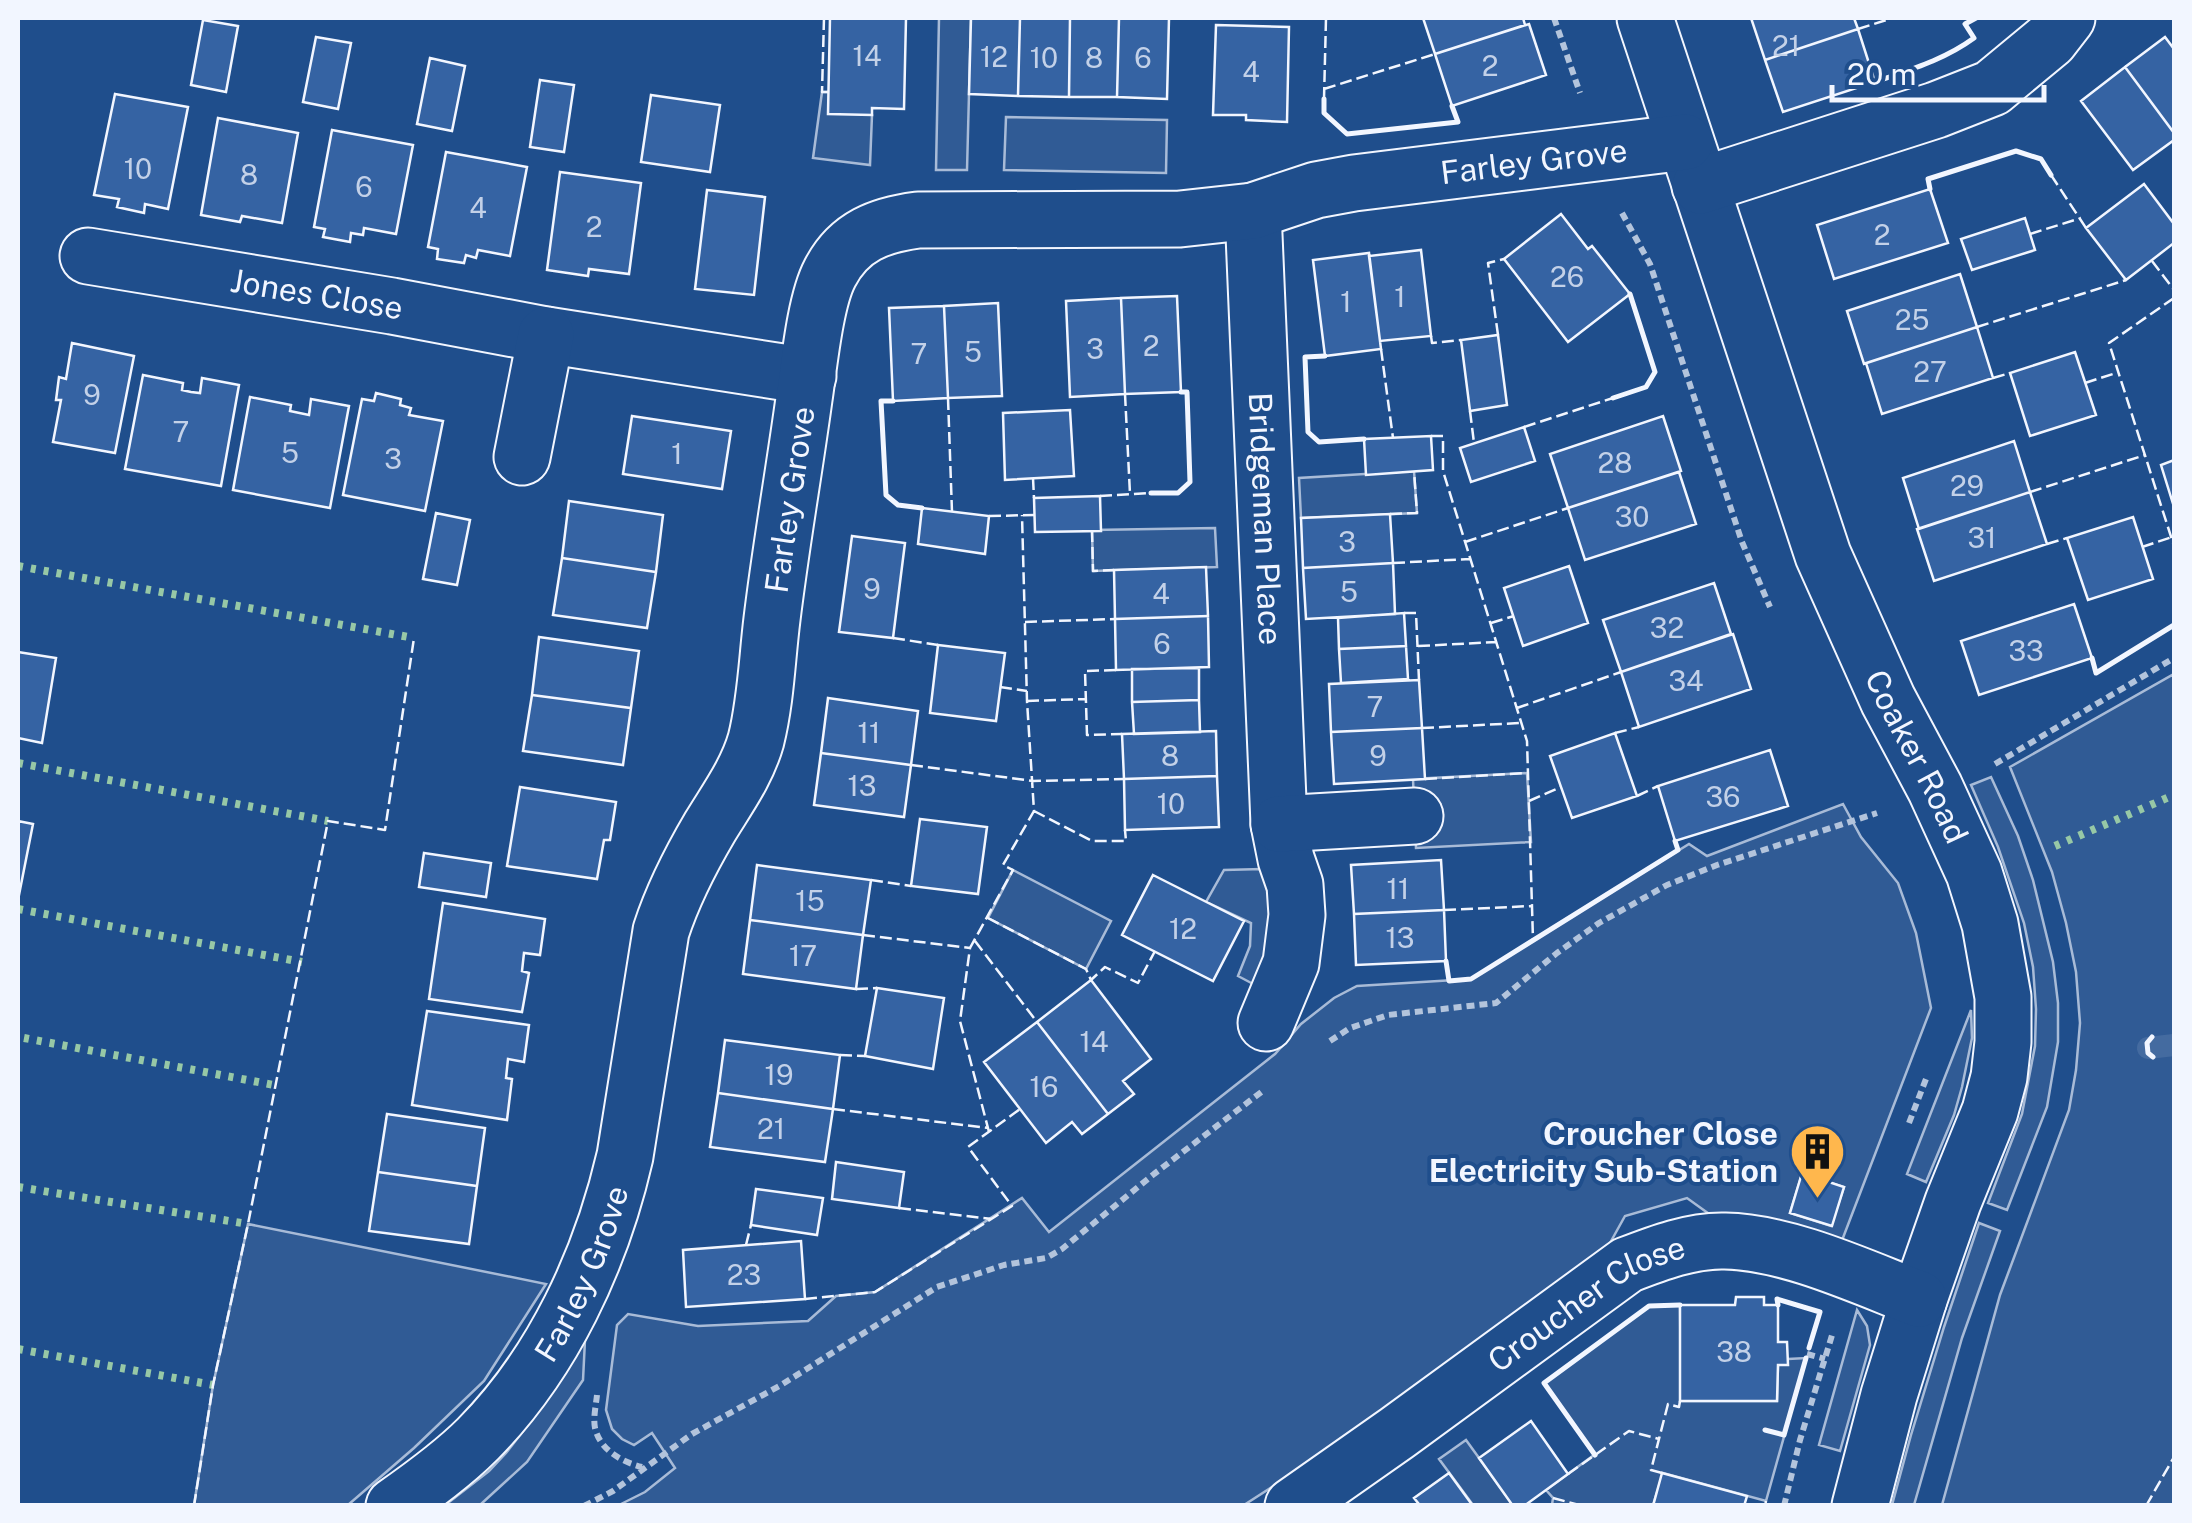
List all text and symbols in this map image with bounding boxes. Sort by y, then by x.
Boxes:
house number: 21 [1772,29,1800,62]
house number: 14 [853,39,882,72]
house number: 12 [980,40,1008,73]
scale bar [1832,40,2044,102]
house number: 10 [1030,41,1058,74]
house number: 8 [1085,41,1103,74]
house number: 6 [1134,41,1152,74]
house number: 2 [1482,49,1498,82]
house number: 4 [1242,55,1260,88]
text: 20 m [1847,56,1916,92]
street label: Farley Grove [1438,131,1629,191]
house number: 10 [124,152,152,185]
house number: 8 [240,158,258,191]
house number: 6 [355,170,373,203]
house number: 4 [469,191,487,224]
house number: 2 [586,210,602,243]
house number: 2 [1874,218,1890,251]
house number: 26 [1550,260,1584,293]
street label: Jones Close [228,261,406,326]
house number: 1 [1394,280,1406,313]
house number: 1 [1340,285,1352,318]
house number: 25 [1895,303,1929,336]
house number: 2 [1143,329,1159,362]
house number: 3 [1086,332,1104,365]
house number: 5 [964,335,982,368]
house number: 7 [911,337,927,370]
house number: 27 [1913,355,1947,388]
house number: 9 [83,378,101,411]
street label: Bridgeman Place [1242,391,1290,646]
street label: Farley Grove [757,404,821,595]
house number: 7 [173,415,189,448]
house number: 5 [281,436,299,469]
house number: 1 [671,437,683,470]
house number: 3 [384,442,402,475]
house number: 28 [1598,446,1632,479]
house number: 29 [1950,469,1984,502]
house number: 30 [1615,500,1649,533]
house number: 31 [1967,521,1997,554]
house number: 3 [1338,525,1356,558]
house number: 9 [863,572,881,605]
house number: 5 [1340,575,1358,608]
house number: 4 [1152,577,1170,610]
house number: 32 [1650,611,1684,644]
house number: 6 [1153,627,1171,660]
house number: 33 [2008,634,2044,667]
house number: 34 [1668,664,1704,697]
street label: Coaker Road [1858,664,1976,849]
house number: 7 [1367,690,1383,723]
house number: 11 [858,716,880,749]
house number: 8 [1161,739,1179,772]
house number: 9 [1369,739,1387,772]
house number: 13 [847,769,877,802]
house number: 36 [1706,780,1740,813]
house number: 10 [1157,787,1185,820]
house number: 11 [1387,872,1409,905]
house number: 15 [795,884,825,917]
house number: 12 [1169,912,1197,945]
house number: 13 [1385,921,1415,954]
house number: 17 [789,939,817,972]
house number: 14 [1080,1025,1109,1058]
house number: 19 [765,1058,793,1091]
house number: 16 [1030,1070,1058,1103]
house number: 21 [757,1112,785,1145]
place label: Croucher Close Electricity Sub-Station [1429,1115,1778,1189]
building icon: Croucher Close Electricity Sub-Station [1787,1121,1847,1200]
street label: Farley Grove [526,1181,635,1368]
street label: Croucher Close [1480,1228,1689,1379]
house number: 23 [727,1258,761,1291]
house number: 38 [1716,1335,1752,1368]

